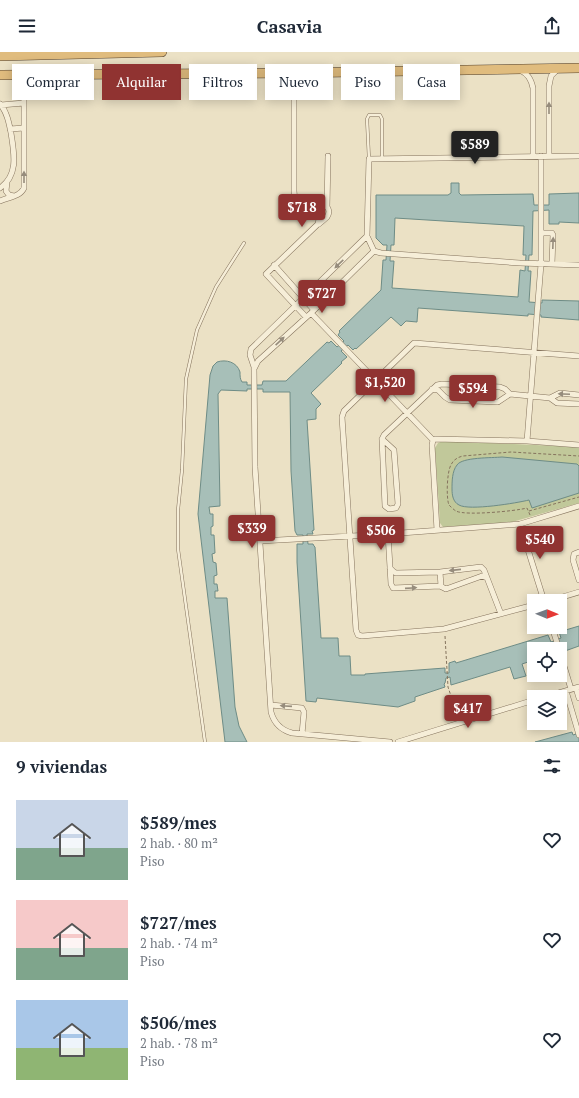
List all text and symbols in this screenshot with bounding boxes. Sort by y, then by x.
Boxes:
text: Casavia [257,14,322,38]
icon: menu [16,15,38,37]
icon: share [541,15,563,37]
chip: Comprar [12,64,94,100]
chip: Alquilar [102,64,181,100]
chip: Filtros [189,64,257,100]
chip: Nuevo [265,64,333,100]
chip: Piso [341,64,395,100]
chip: Casa [403,64,460,100]
one-way arrow [546,101,552,114]
pin: $589 [451,131,499,165]
text: $589 [460,135,490,153]
one-way arrow [21,170,27,183]
pin: $718 [278,194,326,228]
text: $718 [287,198,317,216]
one-way arrow [550,236,556,249]
one-way arrow [334,259,344,268]
pin: $727 [298,280,346,314]
text: $727 [307,284,337,302]
one-way arrow [275,337,285,346]
pin: $1,520 [352,369,418,403]
text: $1,520 [365,373,405,391]
pin: $594 [449,375,497,409]
text: $594 [458,379,488,397]
one-way arrow [558,390,570,397]
pin: $339 [228,515,276,549]
pin: $506 [357,517,405,551]
text: $339 [237,519,267,537]
text: $506 [366,521,396,539]
pin: $540 [516,526,564,560]
text: $540 [525,530,555,548]
one-way arrow [449,567,461,573]
one-way arrow [405,584,417,591]
north arrow [527,594,567,634]
map controls [527,594,567,730]
button: locate [527,642,567,682]
button: layers [527,690,567,730]
pin: $417 [444,695,492,729]
text: $417 [453,699,483,717]
one-way arrow [280,702,293,709]
text: 9 viviendas [16,755,107,778]
icon: filters [541,755,563,777]
text: $589/mes [140,811,217,834]
icon: home [48,816,96,864]
icon: heart [541,829,563,851]
text: 2 hab. · 80 m² [140,834,218,852]
text: Piso [140,852,164,870]
text: $727/mes [140,911,217,934]
icon: home [48,916,96,964]
icon: heart [541,929,563,951]
text: 2 hab. · 74 m² [140,934,218,952]
text: Piso [140,952,164,970]
text: $506/mes [140,1011,217,1034]
icon: home [48,1016,96,1064]
icon: heart [541,1029,563,1051]
text: 2 hab. · 78 m² [140,1034,218,1052]
text: Piso [140,1052,164,1070]

